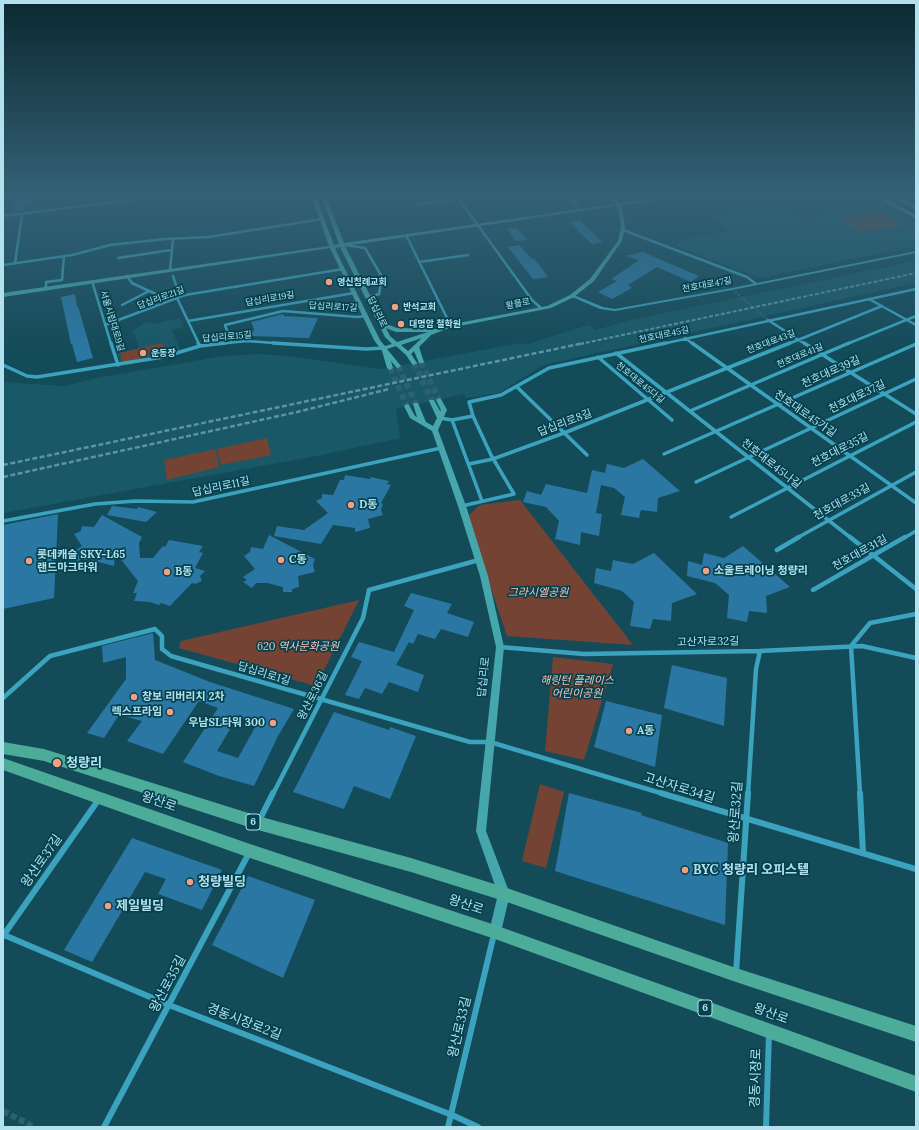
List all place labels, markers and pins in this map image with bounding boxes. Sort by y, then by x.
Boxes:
marker: 영신침례교회 [324,277,334,287]
place label: 영신침례교회 [337,277,387,287]
marker: 반석교회 [390,302,400,312]
place label: 반석교회 [403,302,436,312]
marker: 대명암 철학원 [396,319,406,329]
place label: 대명암 철학원 [409,319,461,329]
marker: 운동장 [138,348,148,358]
place label: 운동장 [151,348,176,358]
place label: D동 [359,498,377,512]
marker: D동 [346,500,356,510]
place label: 롯데캐슬 SKY-L65 랜드마크타워 [37,548,125,574]
place label: C동 [289,553,307,567]
marker: C동 [276,555,286,565]
marker: 롯데캐슬 SKY-L65 랜드마크타워 [24,556,34,566]
place label: 소울트레이닝 청량리 [714,564,808,578]
place label: B동 [175,565,192,579]
marker: 소울트레이닝 청량리 [701,566,711,576]
marker: B동 [162,567,172,577]
place label: 창보 리버리치 2차 [142,690,224,704]
marker: 창보 리버리치 2차 [129,692,139,702]
place label: 렉스프라임 [111,705,162,719]
marker: 렉스프라임 [165,707,175,717]
place label: 우남SL타워 300 [188,716,265,730]
marker: 우남SL타워 300 [268,718,278,728]
place label: A동 [637,724,654,738]
marker: A동 [624,726,634,736]
place label: 청량리 [66,755,102,771]
marker: 청량리 [51,757,63,769]
place label: BYC 청량리 오피스텔 [693,862,809,878]
marker: BYC 청량리 오피스텔 [680,865,690,875]
place label: 청량빌딩 [198,874,246,890]
marker: 청량빌딩 [185,877,195,887]
place label: 제일빌딩 [116,898,164,914]
marker: 제일빌딩 [103,901,113,911]

